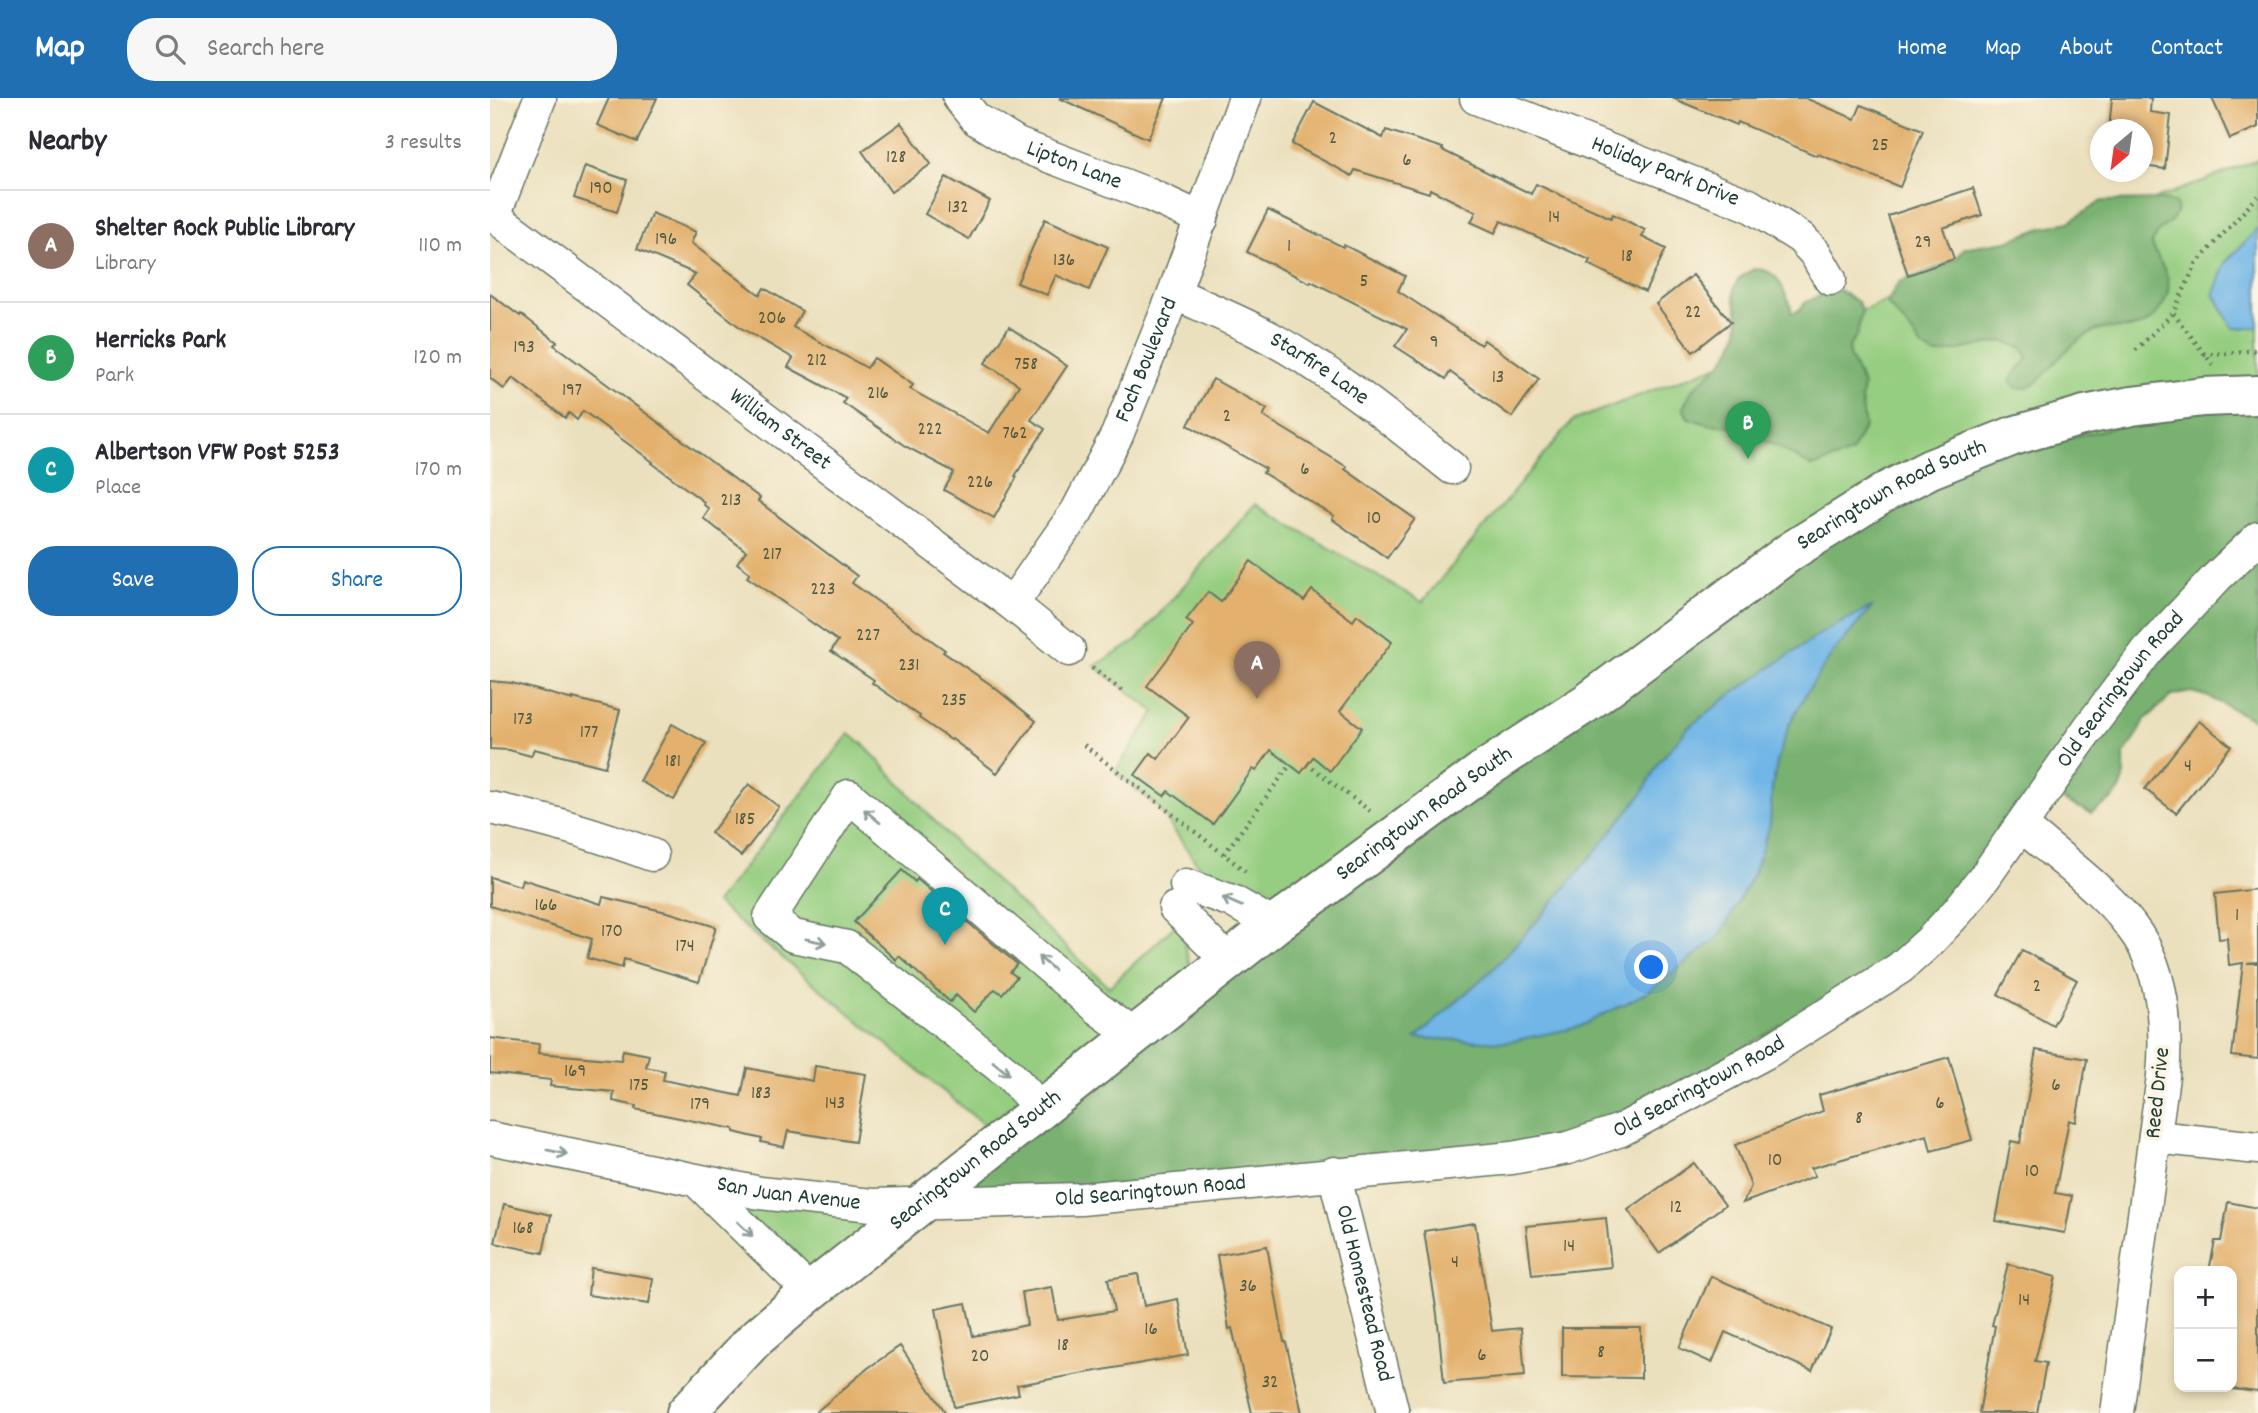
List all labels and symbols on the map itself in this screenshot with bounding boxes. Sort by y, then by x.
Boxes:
north arrow [2090,119,2153,182]
house number: 2 [1329,126,1337,153]
street label: Holiday Park Drive [1586,128,1744,216]
street label: Lipton Lane [1021,133,1126,199]
house number: 25 [1871,133,1889,160]
house number: 128 [886,145,906,172]
house number: 6 [1402,148,1412,175]
house number: 190 [589,176,613,203]
house number: 132 [948,195,968,222]
house number: 14 [1548,205,1560,232]
house number: 196 [655,227,677,254]
house number: 29 [1914,230,1932,257]
house number: 1 [1287,234,1291,261]
house number: 18 [1621,244,1633,271]
house number: 136 [1053,248,1075,275]
house number: 5 [1360,269,1368,296]
street label: Foch Boulevard [1107,293,1187,428]
house number: 22 [1685,300,1701,327]
house number: 206 [758,306,786,333]
street label: Starfire Lane [1263,324,1376,414]
house number: 9 [1430,330,1438,357]
house number: 193 [513,335,535,362]
house number: 212 [807,348,827,375]
house number: 758 [1014,352,1038,379]
house number: 13 [1492,365,1504,392]
house number: 197 [562,378,582,405]
street label: William Street [722,381,838,479]
house number: 216 [867,381,889,408]
pin: B [1725,401,1771,459]
house number: 2 [1223,404,1231,431]
house number: 222 [918,417,942,444]
house number: 762 [1003,421,1027,448]
street label: Searingtown Road South [1791,432,1992,560]
house number: 6 [1300,457,1310,484]
house number: 226 [967,470,993,497]
house number: 213 [721,488,741,515]
house number: 10 [1367,506,1381,533]
house number: 217 [762,542,782,569]
house number: 223 [810,577,836,604]
street label: Old Searingtown Road [2049,604,2193,775]
house number: 227 [856,623,880,650]
pin: A [1234,641,1280,699]
house number: 231 [899,653,919,680]
house number: 235 [941,688,967,715]
house number: 173 [513,707,533,734]
house number: 177 [580,720,598,747]
street label: Searingtown Road South [1329,739,1520,890]
house number: 181 [665,749,681,776]
house number: 4 [2184,754,2192,781]
house number: 185 [735,807,755,834]
one-way arrow [864,808,882,824]
pin: C [922,887,968,945]
house number: 166 [535,893,557,920]
one-way arrow [1221,895,1243,908]
house number: 1 [2235,903,2239,930]
house number: 170 [601,919,623,946]
house number: 174 [675,934,695,961]
one-way arrow [804,934,827,948]
your location [1634,950,1668,984]
one-way arrow [1037,955,1055,971]
house number: 2 [2033,974,2041,1001]
street label: Old Searingtown Road [1609,1028,1792,1148]
street label: Reed Drive [2138,1046,2180,1140]
house number: 169 [564,1059,586,1086]
one-way arrow [992,1060,1010,1075]
house number: 175 [629,1073,649,1100]
house number: 6 [2051,1073,2061,1100]
house number: 183 [751,1081,771,1108]
street label: Searingtown Road South [883,1082,1069,1239]
house number: 143 [825,1091,845,1118]
house number: 6 [1935,1091,1945,1118]
house number: 179 [690,1092,710,1119]
house number: 8 [1855,1106,1863,1133]
one-way arrow [545,1145,568,1159]
house number: 10 [1768,1148,1782,1175]
house number: 10 [2025,1159,2039,1186]
street label: Old Searingtown Road [1054,1167,1247,1216]
street label: San Juan Avenue [714,1168,862,1220]
house number: 12 [1670,1195,1682,1222]
street label: Old Homestead Road [1326,1202,1401,1385]
house number: 168 [512,1216,534,1243]
one-way arrow [737,1220,754,1237]
house number: 14 [1563,1234,1575,1261]
house number: 4 [1451,1250,1459,1277]
house number: 36 [1239,1274,1257,1301]
house number: 14 [2018,1288,2030,1315]
house number: 16 [1144,1317,1158,1344]
house number: 18 [1057,1333,1069,1360]
house number: 8 [1597,1340,1605,1367]
house number: 6 [1477,1343,1487,1370]
house number: 20 [971,1344,989,1371]
house number: 32 [1262,1370,1278,1397]

